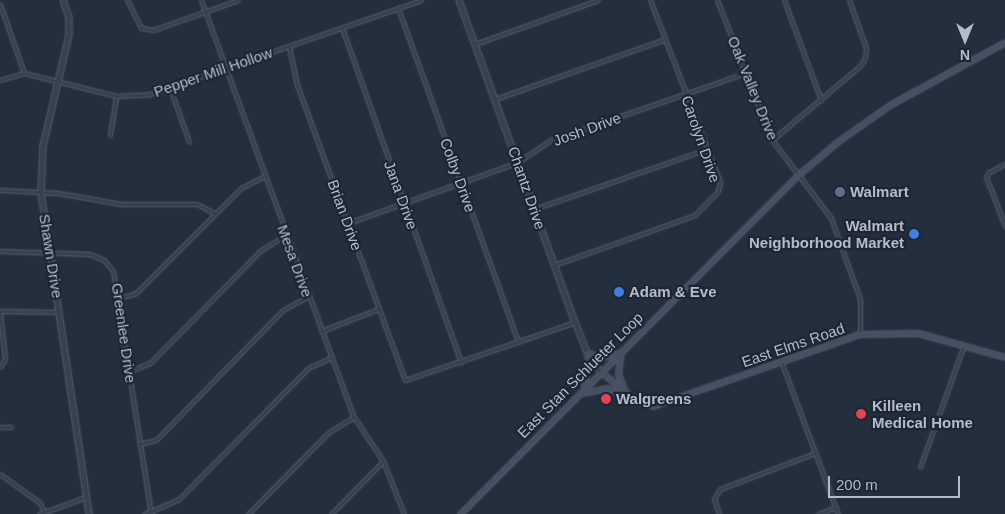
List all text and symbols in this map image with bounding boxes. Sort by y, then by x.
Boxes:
north arrow [940,15,990,65]
street label: Oak Valley Drive [724,33,782,143]
street label: Pepper Mill Hollow [151,43,275,101]
text: N [960,47,970,63]
street label: Carolyn Drive [678,93,724,185]
street label: Josh Drive [551,108,623,150]
street label: Colby Drive [436,135,480,215]
street label: Chantz Drive [504,144,550,232]
street label: Jana Drive [380,158,422,232]
street label: Brian Drive [324,177,366,253]
place label: Walmart [850,183,909,201]
marker: Walmart [834,186,846,198]
street label: Shawn Drive [35,213,67,299]
place label: Walmart Neighborhood Market [749,216,904,251]
street label: Mesa Drive [274,222,316,300]
marker: Walmart Neighborhood Market [908,228,920,240]
street label: Greenlee Drive [108,282,140,384]
place label: Adam & Eve [629,283,717,301]
marker: Adam & Eve [613,286,625,298]
street label: East Stan Schlueter Loop [513,308,647,442]
street label: East Elms Road [739,319,847,371]
place label: Walgreens [616,390,691,408]
marker: Walgreens [600,393,612,405]
place label: Killeen Medical Home [872,396,973,431]
marker: Killeen Medical Home [854,407,868,421]
scale bar [830,466,962,498]
text: 200 m [836,476,878,493]

